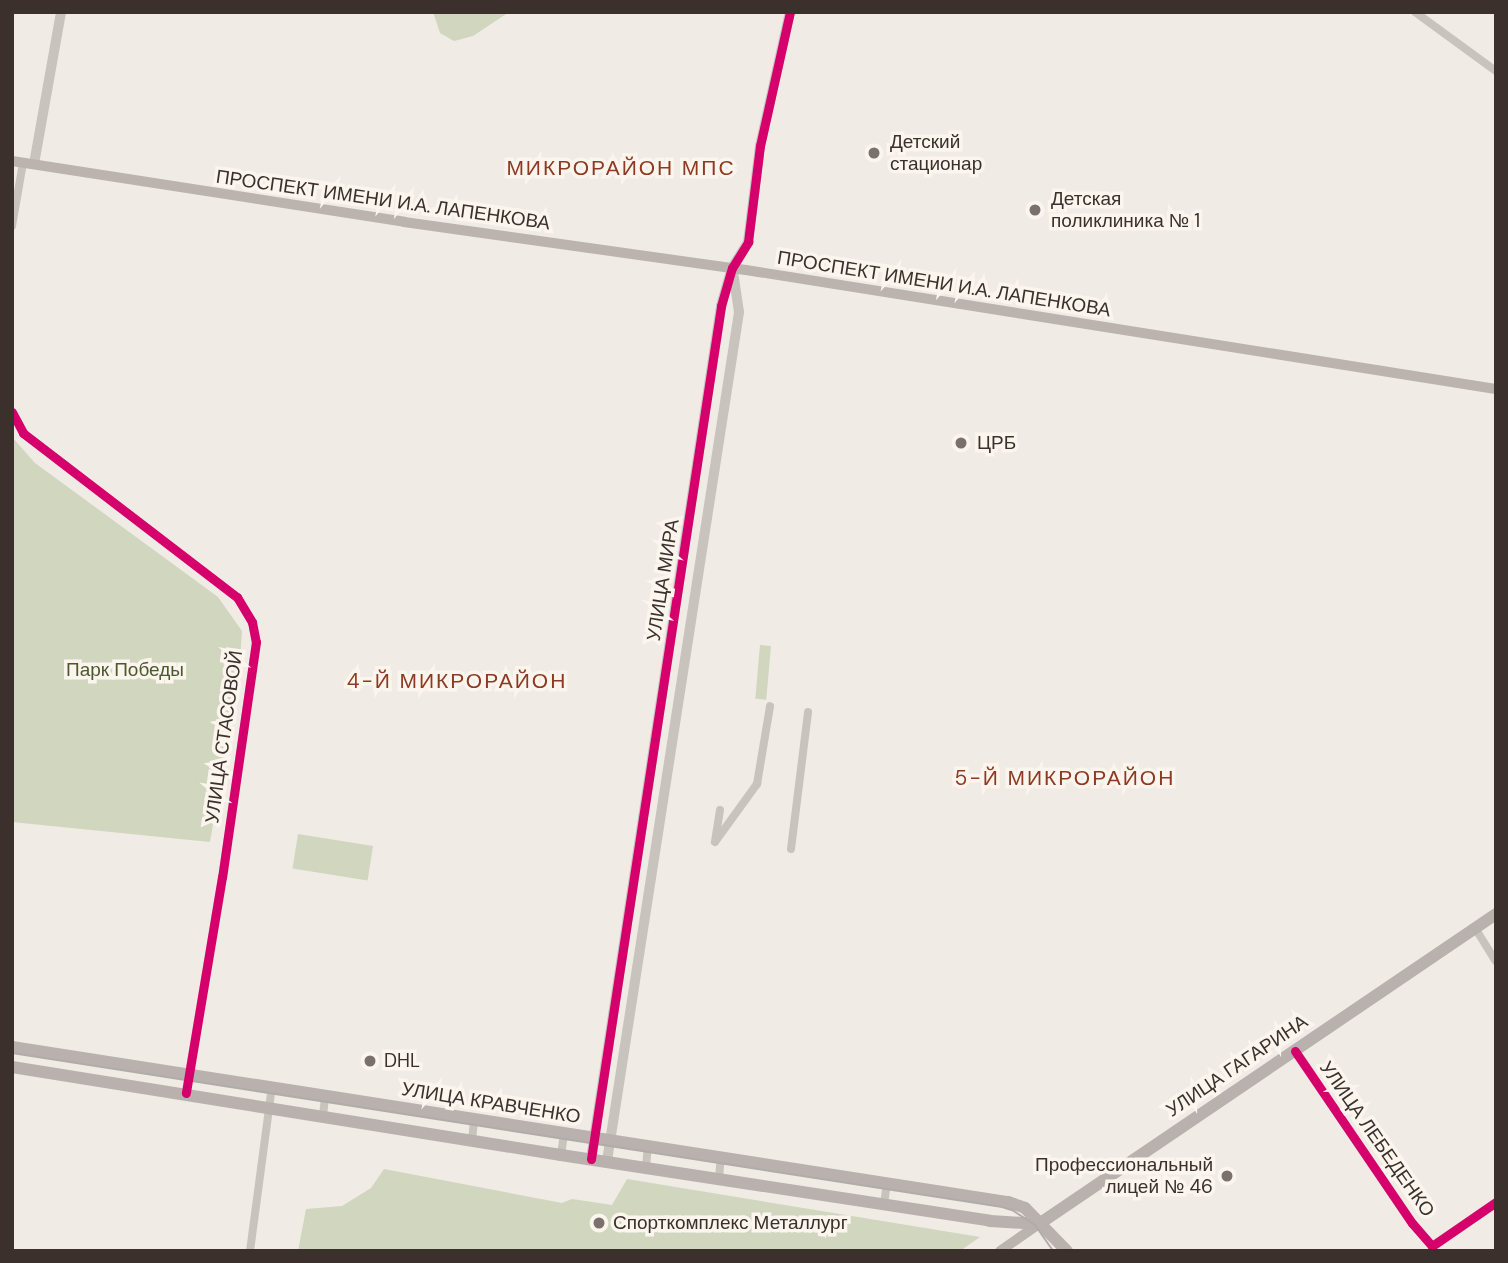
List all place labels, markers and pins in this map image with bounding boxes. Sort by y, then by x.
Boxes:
place label: Детский стационар [890,131,982,175]
marker: Детский стационар [864,143,884,163]
place label: Детская поликлиника № 1 [1051,188,1200,232]
marker: Детская поликлиника № 1 [1025,200,1045,220]
place label: ЦРБ [977,432,1016,454]
marker: ЦРБ [951,433,971,453]
place label: DHL [384,1050,420,1072]
marker: DHL [362,1053,378,1069]
place label: Профессиональный лицей № 46 [1035,1154,1213,1198]
marker: Профессиональный лицей № 46 [1219,1168,1235,1184]
place label: Спорткомплекс Металлург [613,1212,848,1234]
marker: Спорткомплекс Металлург [591,1215,607,1231]

